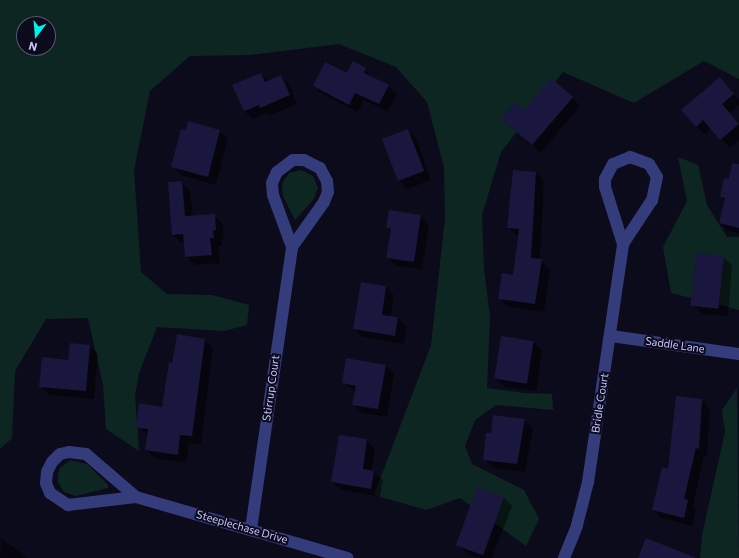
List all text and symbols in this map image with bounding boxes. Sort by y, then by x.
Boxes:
north arrow [16,16,56,56]
text: N [27,40,39,54]
street label: Saddle Lane [644,334,706,356]
street label: Stirrup Court [260,354,282,422]
street label: Bridle Court [589,372,611,434]
street label: Steeplechase Drive [195,508,289,546]

